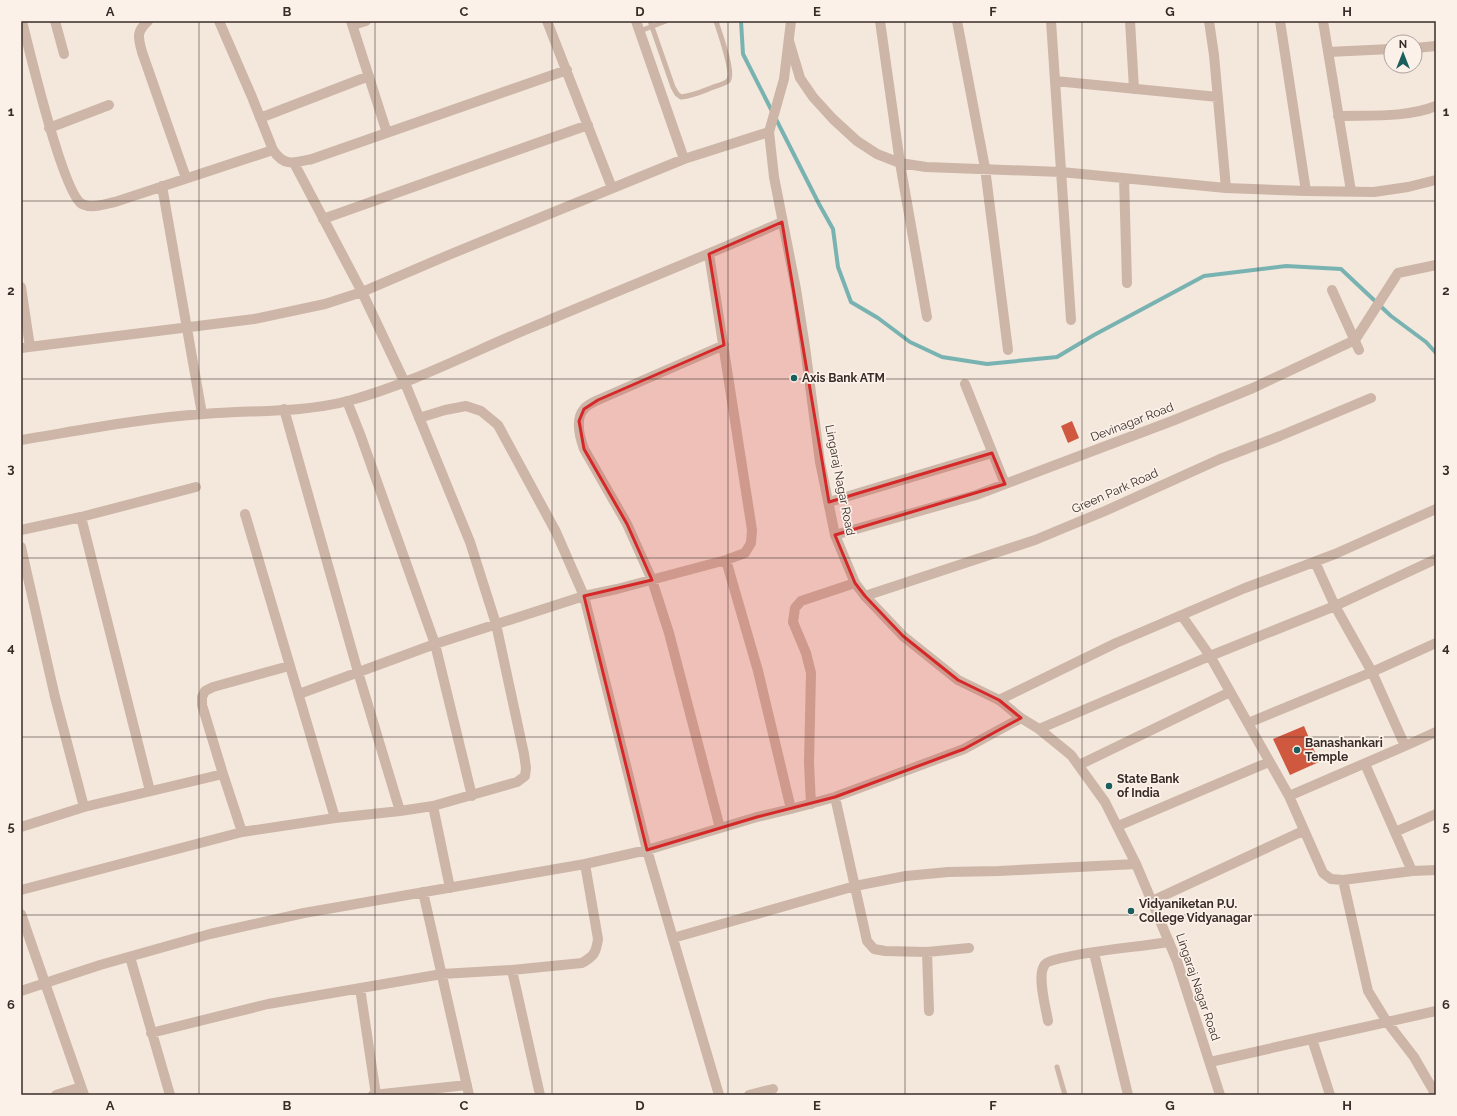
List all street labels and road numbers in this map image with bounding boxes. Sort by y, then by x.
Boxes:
street label: Devinagar Road [1089,400,1175,444]
street label: Lingaraj Nagar Road [822,423,858,537]
street label: Green Park Road [1070,466,1160,516]
street label: Lingaraj Nagar Road [1173,932,1223,1042]

